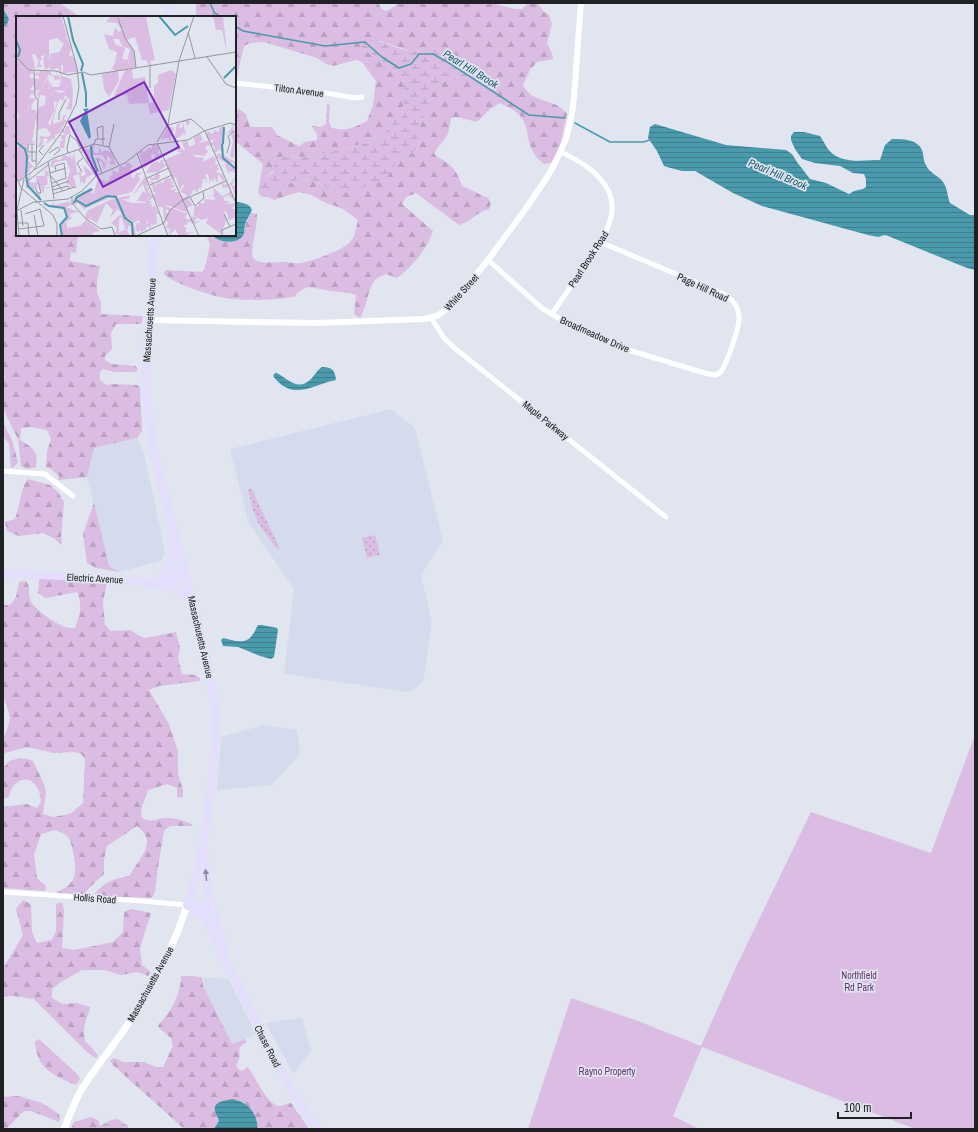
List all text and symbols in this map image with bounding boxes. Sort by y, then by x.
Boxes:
inset map [16,16,236,236]
water label: Pearl Hill Brook [441,46,502,92]
street label: Tilton Avenue [273,81,325,100]
water label: Pearl Hill Brook [746,155,810,193]
street label: Pearl Brook Road [565,229,611,290]
street label: Page Hill Road [675,270,731,305]
street label: White Street [441,271,482,314]
street label: Massachusetts Avenue [140,277,159,362]
street label: Broadmeadow Drive [558,313,632,356]
street label: Maple Parkway [520,398,572,444]
street label: Electric Avenue [66,571,124,587]
street label: Massachusetts Avenue [185,595,216,680]
one-way arrow [202,869,209,881]
street label: Hollis Road [73,891,117,906]
street label: Massachusetts Avenue [124,944,177,1024]
park label: Northfield Rd Park [841,969,877,994]
street label: Chase Road [251,1023,284,1069]
park label: Rayno Property [579,1065,636,1078]
scale bar [838,1094,911,1120]
text: 100 m [844,1100,871,1116]

